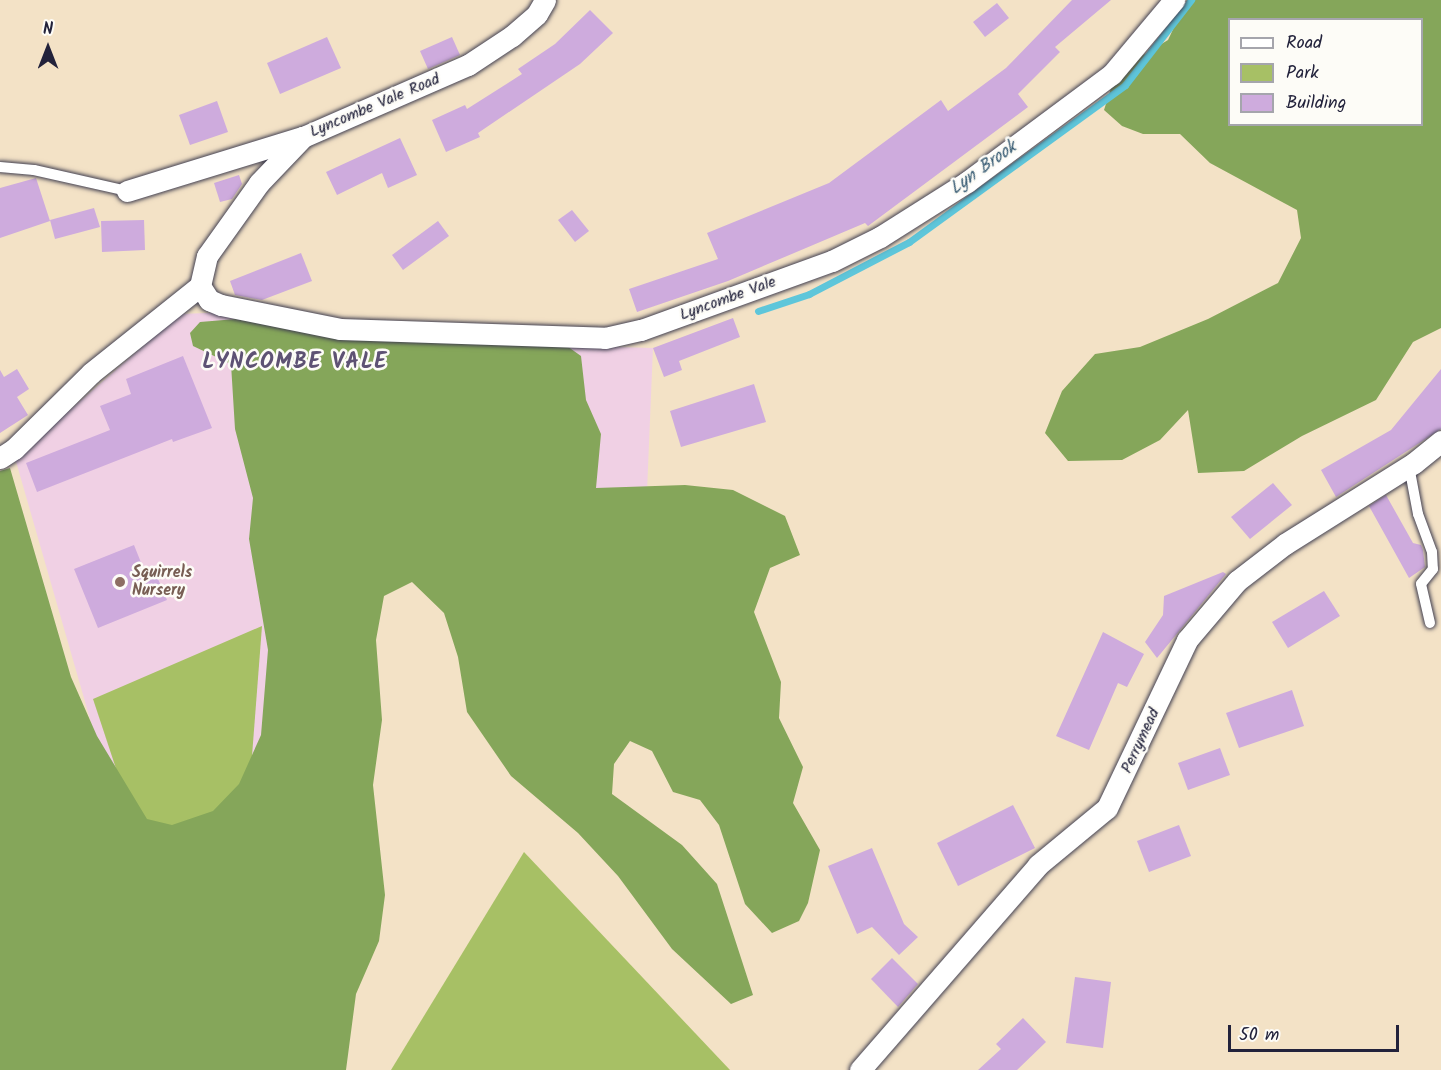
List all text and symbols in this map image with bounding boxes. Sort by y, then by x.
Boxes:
text: N [43,17,53,42]
north arrow [18,18,78,78]
legend [1228,18,1423,126]
text: Road [1286,29,1322,58]
text: Park [1286,59,1319,88]
street label: Lyncombe Vale Road [307,70,443,142]
text: Building [1286,89,1346,118]
water label: Lyn Brook [946,138,1022,200]
street label: Lyncombe Vale [677,273,779,325]
district label: LYNCOMBE VALE [202,350,388,376]
place label: Squirrels Nursery [132,563,192,601]
marker: Squirrels Nursery [113,575,127,589]
street label: Perrymead [1118,705,1164,777]
scale bar [1231,1013,1402,1051]
text: 50 m [1239,1021,1279,1050]

